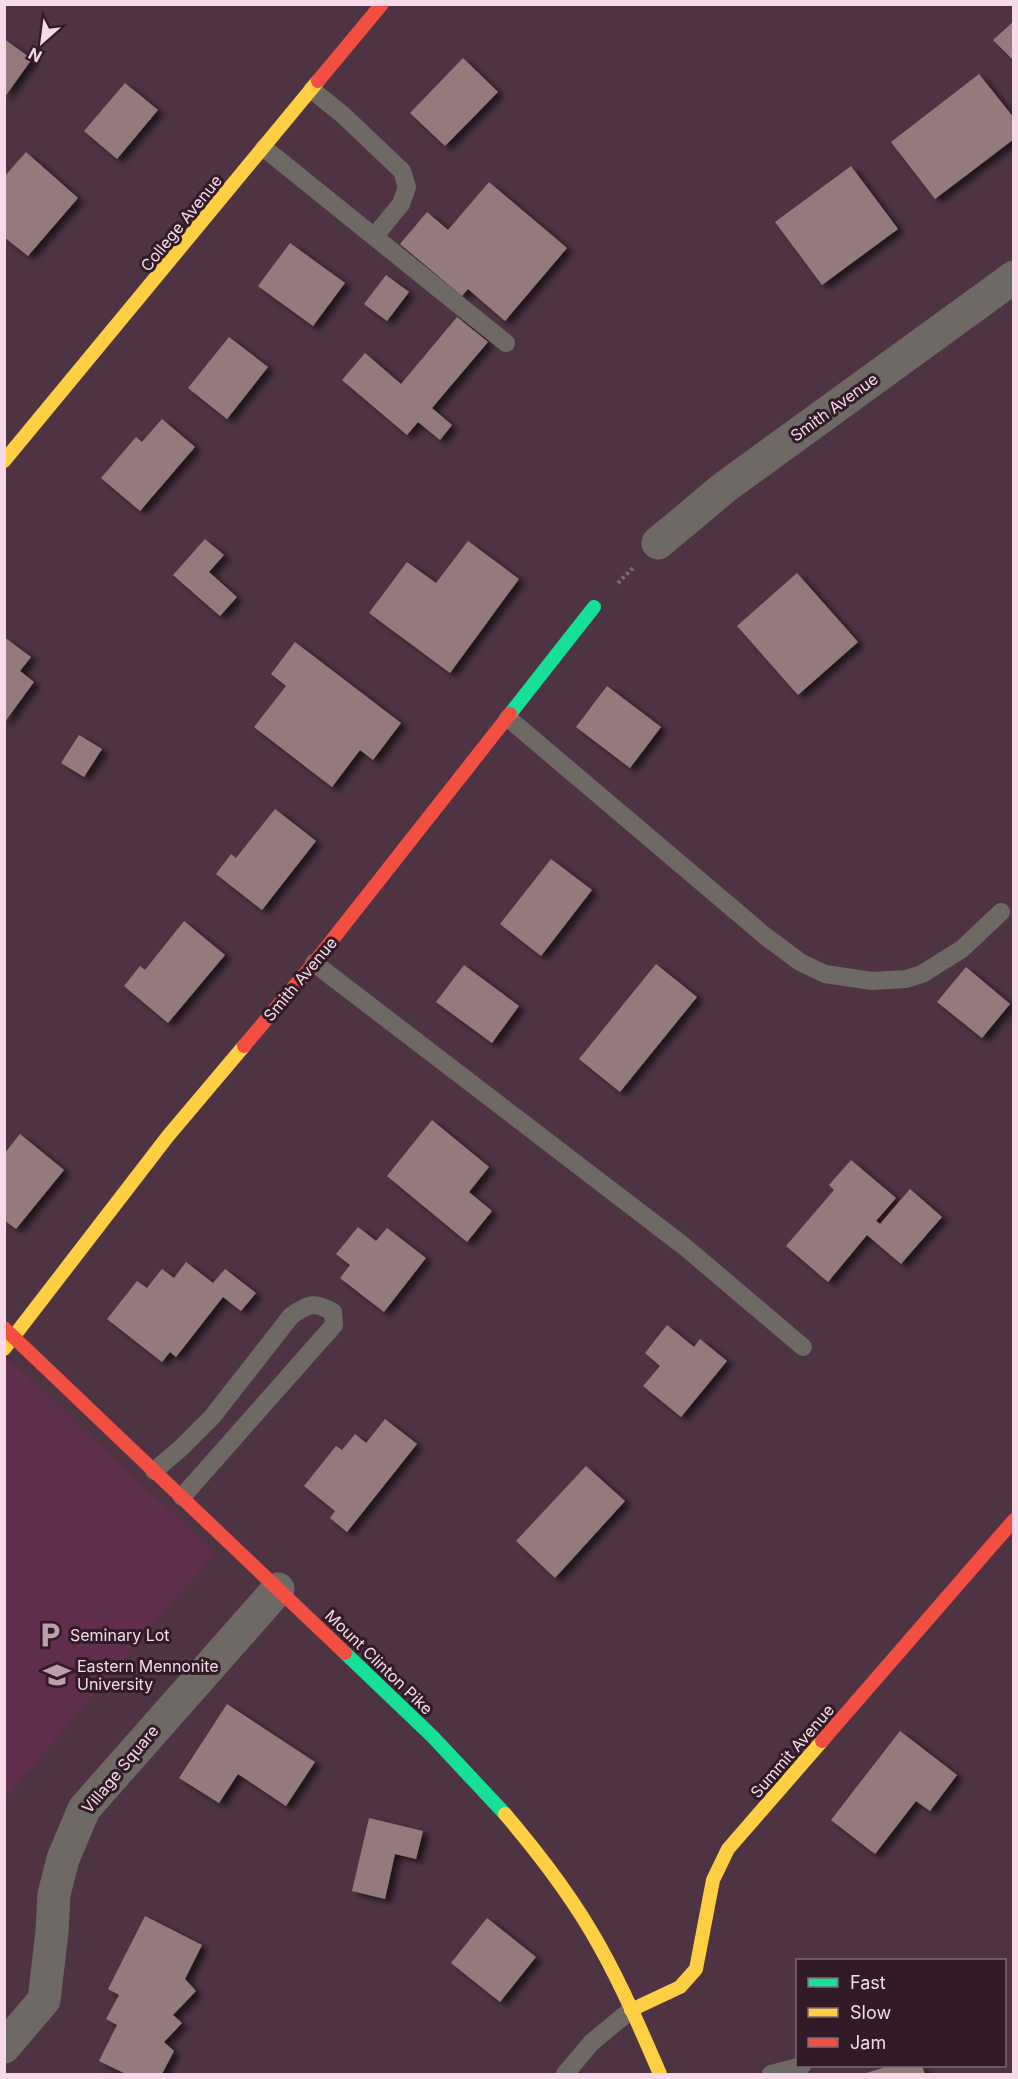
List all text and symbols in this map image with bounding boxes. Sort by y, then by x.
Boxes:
north arrow [12,12,72,72]
text: N [25,44,45,67]
street label: College Avenue [136,171,226,275]
street label: Smith Avenue [786,368,882,446]
street label: Smith Avenue [259,933,341,1025]
street label: Mount Clinton Pike [321,1605,437,1719]
parking icon: Seminary Lot [35,1620,65,1650]
place label: Seminary Lot [70,1625,170,1645]
place label: Eastern Mennonite University [77,1656,219,1694]
school or university icon: Eastern Mennonite University [42,1660,72,1690]
street label: Summit Avenue [746,1700,838,1802]
street label: Village Square [77,1721,163,1817]
legend [796,1959,1006,2067]
text: Fast [850,1972,886,1993]
text: Slow [850,2002,891,2023]
text: Jam [850,2032,886,2053]

